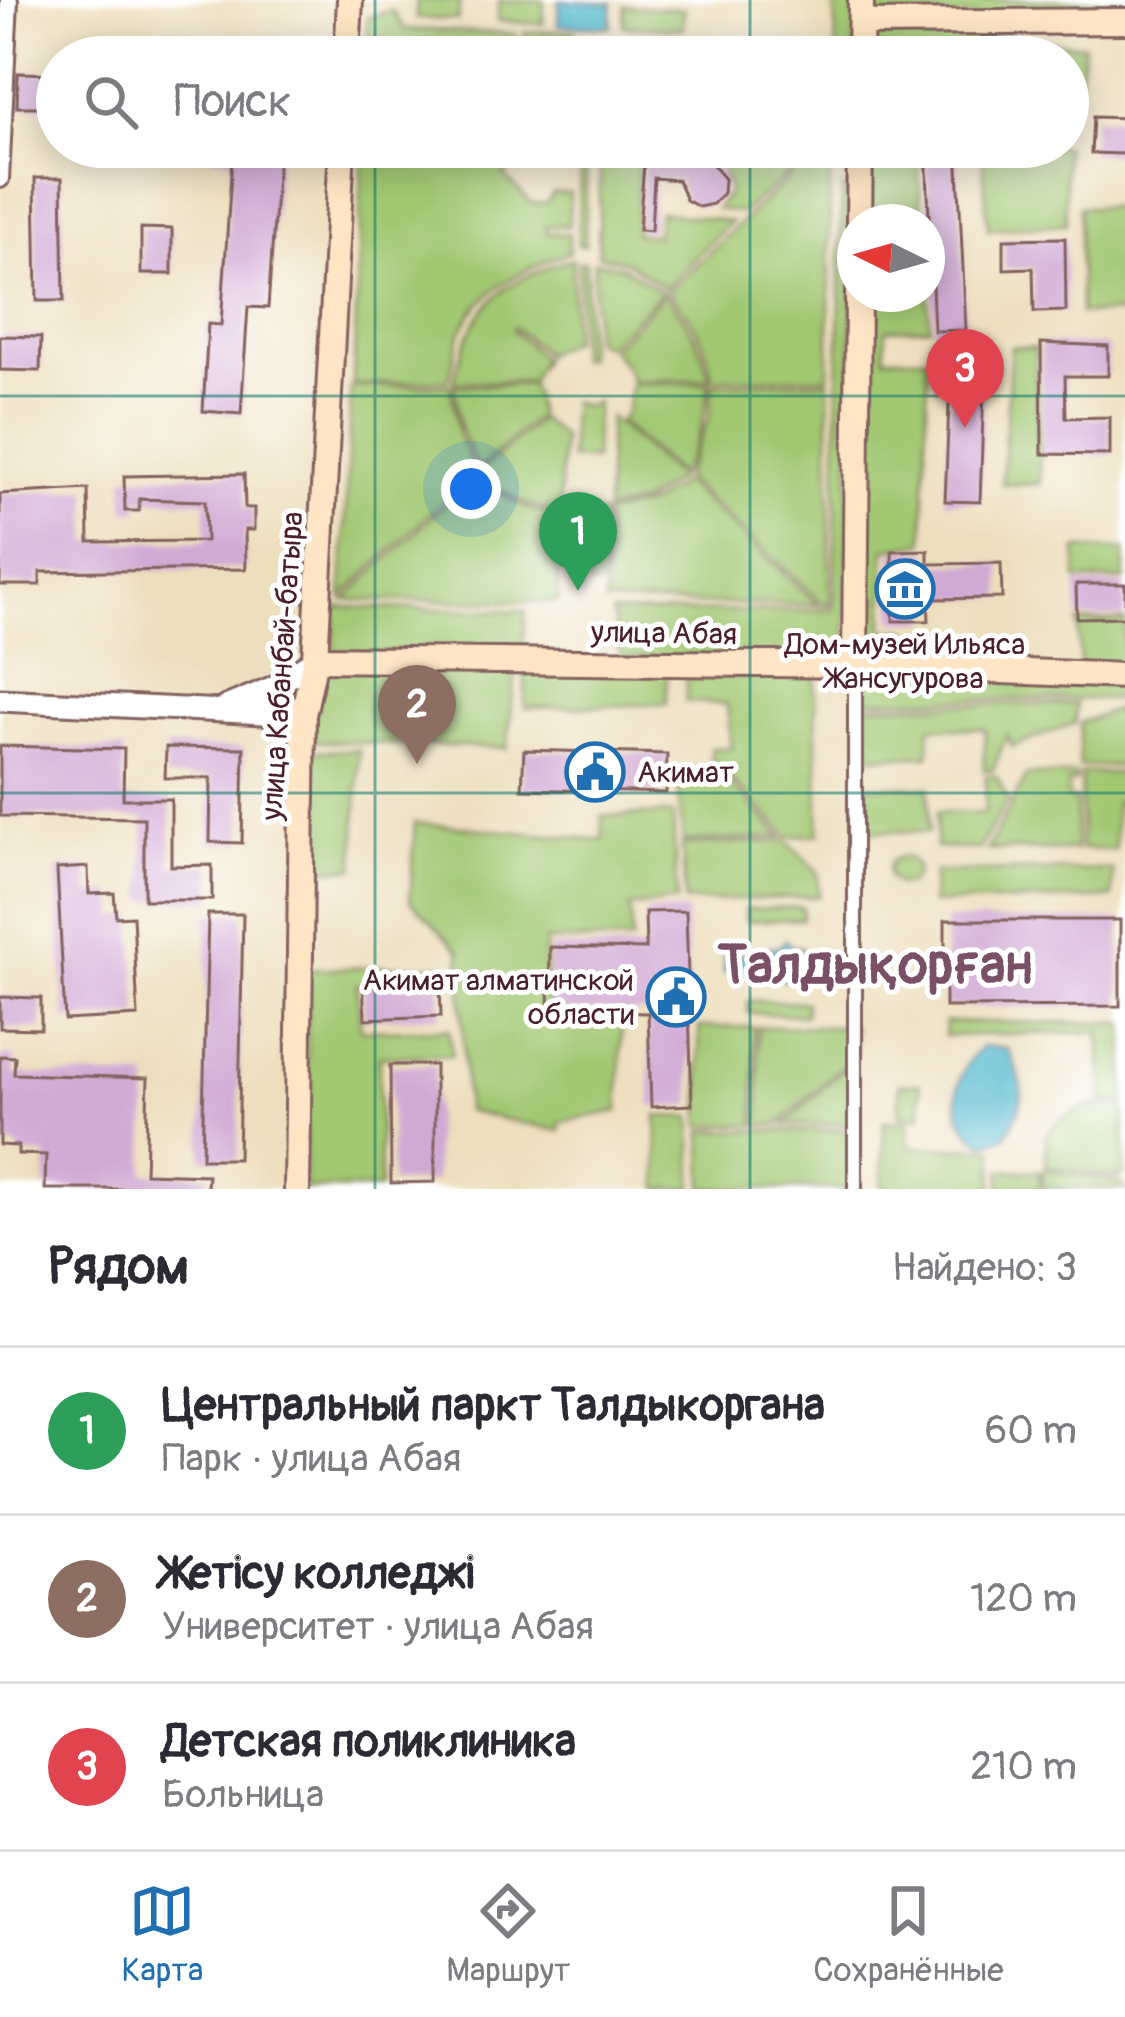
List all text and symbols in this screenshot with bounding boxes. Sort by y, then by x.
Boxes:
search box [36,36,1089,168]
icon: search [78,69,144,135]
text: Поиск [174,74,291,130]
north arrow [837,204,945,312]
pin: 3 [926,329,1004,428]
your location [441,459,501,519]
pin: 1 [539,492,617,591]
street label: улица Кабанбай-батыра [253,510,312,823]
museum icon: Дом-музей Ильяса Жансугурова [874,558,936,620]
street label: улица Абая [590,614,737,653]
place label: Дом-музей Ильяса Жансугурова [784,626,1025,697]
pin: 2 [378,665,456,764]
public building icon: Акимат [564,741,626,803]
place label: Акимат [637,754,734,791]
district label: Талдықорған [718,932,1032,1000]
place label: Акимат алматинской области [362,962,634,1033]
public building icon: Акимат алматинской области [645,966,707,1028]
text: Рядом [48,1235,189,1299]
text: Найдено: 3 [892,1243,1077,1292]
text: Центральный паркт Талдыкоргана [162,1378,825,1434]
text: 1 [79,1406,95,1455]
text: 60 m [985,1406,1077,1455]
text: Парк · улица Абая [162,1434,461,1483]
text: Жетісу колледжі [162,1546,474,1602]
text: 2 [76,1574,98,1623]
text: 120 m [970,1574,1077,1623]
text: Университет · улица Абая [162,1602,594,1651]
text: Детская поликлиника [162,1714,576,1770]
text: 3 [76,1742,98,1791]
text: 210 m [970,1742,1077,1791]
text: Больница [162,1770,324,1819]
tab: Карта [121,1878,203,1991]
tab: Маршрут [446,1878,570,1991]
tab: Сохранённые [813,1878,1004,1991]

